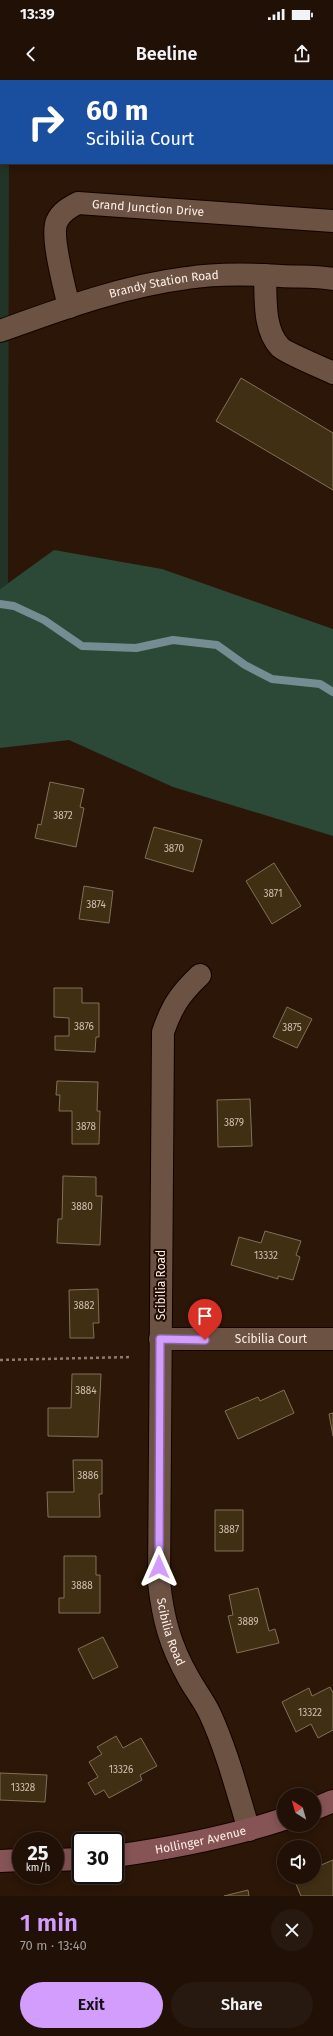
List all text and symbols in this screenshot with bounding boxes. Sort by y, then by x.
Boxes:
text: 13:39 [20,5,55,23]
icon: back [20,43,42,65]
text: Beeline [136,43,197,65]
icon: share [291,43,313,65]
text: 60 m [86,94,148,127]
icon: right [20,96,72,148]
text: Scibilia Court [86,128,194,150]
street label: Grand Junction Drive [91,197,205,219]
street label: Brandy Station Road [107,268,219,301]
house number: 3872 [53,810,73,822]
house number: 3870 [164,843,185,855]
house number: 3871 [264,888,282,900]
house number: 3874 [86,899,107,911]
house number: 3876 [74,1021,94,1033]
house number: 3875 [282,1022,302,1034]
house number: 3879 [224,1117,244,1129]
house number: 3878 [76,1121,97,1133]
house number: 3880 [71,1201,93,1213]
street label: Scibilia Road [154,1250,168,1320]
house number: 13332 [254,1250,278,1262]
pin [188,1299,222,1340]
house number: 3882 [74,1300,94,1312]
icon: arrive [194,1305,216,1327]
street label: Scibilia Court [235,1332,308,1346]
house number: 3884 [75,1385,97,1397]
house number: 3886 [77,1470,99,1482]
house number: 3887 [219,1524,240,1536]
position arrow [138,1546,180,1588]
house number: 3888 [71,1580,93,1592]
street label: Scibilia Road [154,1597,188,1668]
house number: 3889 [237,1616,259,1628]
house number: 13322 [298,1707,322,1719]
house number: 13326 [109,1764,133,1776]
house number: 13328 [11,1782,36,1794]
north arrow [277,1788,321,1832]
map controls [277,1788,321,1884]
street label: Hollinger Avenue [154,1824,248,1857]
speed limit sign: 30 [72,1832,124,1884]
button: sound [277,1840,321,1884]
text: 25 [27,1841,49,1865]
text: km/h [26,1862,50,1874]
text: 1 min [20,1909,78,1937]
button: close [271,1909,313,1951]
text: 70 m · 13:40 [20,1938,87,1953]
button: Exit [20,1982,163,2028]
button: Share [171,1982,313,2028]

